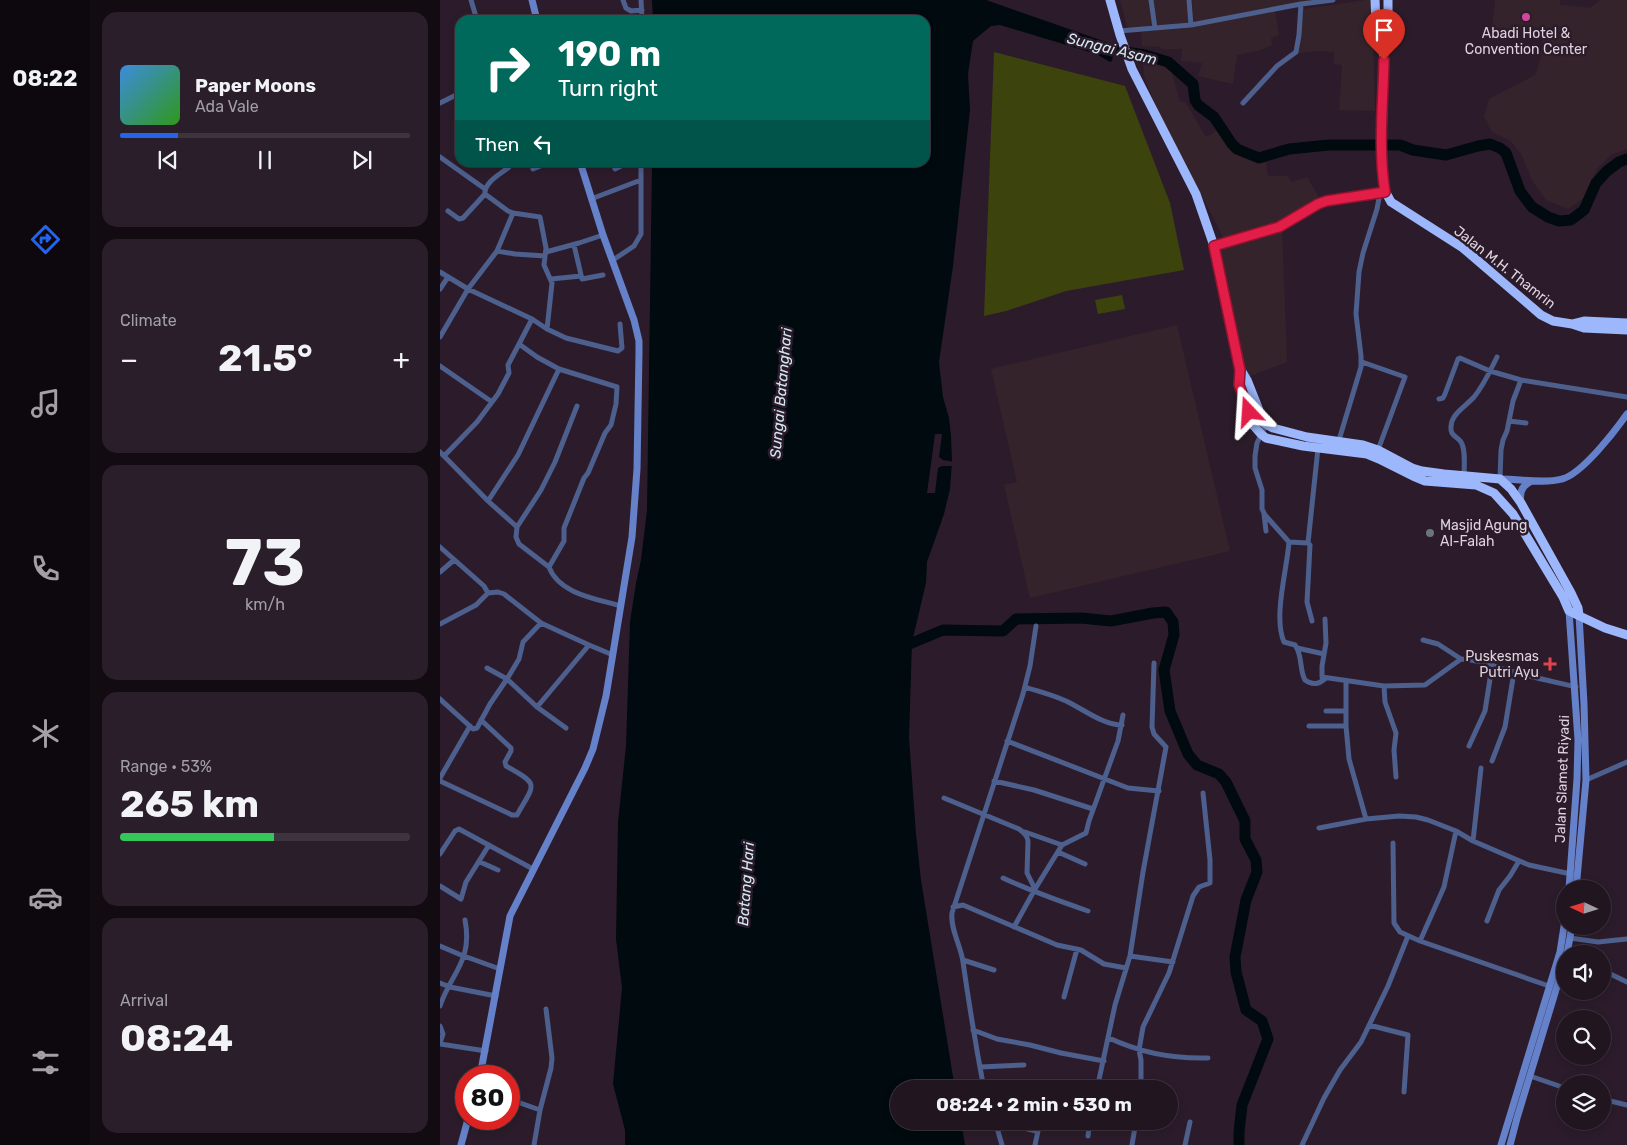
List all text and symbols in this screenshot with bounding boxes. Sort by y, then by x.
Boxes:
pin [1363,9,1405,60]
marker: Abadi Hotel & Convention Center [1520,11,1532,23]
icon: arrive [1370,16,1398,44]
place label: Abadi Hotel & Convention Center [1465,25,1588,58]
water label: Sungai Asam [1065,29,1159,69]
text: 190 m [558,33,661,75]
icon: right [475,35,540,100]
text: 08:22 [13,65,77,92]
text: Paper Moons [195,74,316,97]
text: Turn right [558,75,658,102]
text: Ada Vale [195,97,259,116]
icon: left [529,130,557,158]
text: Then [475,133,519,156]
icon: previous [154,146,182,174]
icon: pause [251,146,279,174]
icon: next [348,146,376,174]
icon: directions [28,222,63,257]
street label: Jalan M.H. Thamrin [1451,222,1559,312]
text: Climate [120,311,177,330]
water label: Sungai Batanghari [766,326,796,459]
text: 21.5° [218,335,313,381]
text: − [120,343,138,376]
text: + [393,343,410,376]
position arrow [1222,385,1274,437]
icon: music [28,386,63,421]
place label: Masjid Agung Al-Falah [1440,517,1527,550]
text: 73 [225,524,305,601]
marker: Masjid Agung Al-Falah [1424,527,1436,539]
icon: phone [28,551,63,586]
text: km/h [245,595,285,614]
place label: Puskesmas Putri Ayu [1465,648,1539,681]
marker: Puskesmas Putri Ayu [1543,657,1557,671]
street label: Jalan Slamet Riyadi [1552,715,1573,843]
icon: climate [28,716,63,751]
text: Range · 53% [120,757,212,776]
text: 265 km [120,781,259,827]
water label: Batang Hari [734,841,758,927]
icon: car [28,880,63,915]
north arrow [1556,880,1611,935]
map controls [1556,880,1611,1130]
button: sound [1556,945,1611,1000]
text: Arrival [120,991,168,1010]
button: search [1556,1010,1611,1065]
text: 08:24 [120,1015,233,1061]
icon: filters [28,1045,63,1080]
speed limit sign: 80 [455,1065,520,1130]
button: layers [1556,1075,1611,1130]
text: 08:24 · 2 min · 530 m [936,1093,1132,1116]

